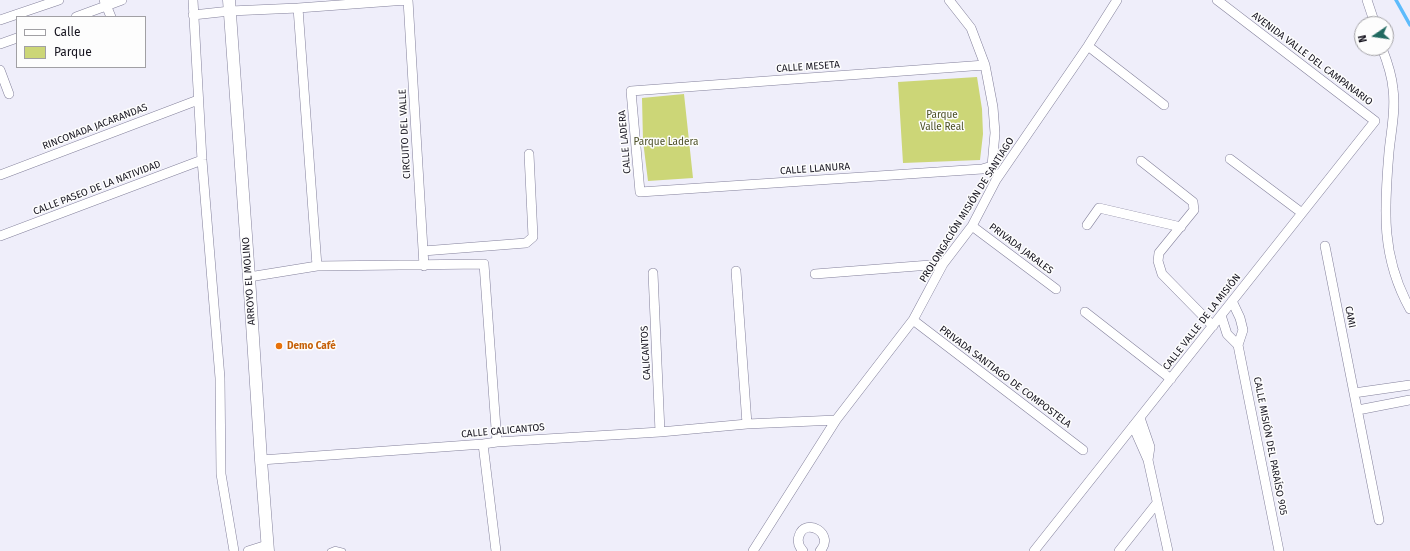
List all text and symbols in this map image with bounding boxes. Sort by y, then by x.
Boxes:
street label: AVENIDA VALLE DEL CAMPANARIO [1249,10,1375,108]
legend [16,16,146,68]
north arrow [1354,16,1394,56]
text: Calle [54,25,81,39]
text: Parque [54,45,92,59]
street label: CALLE MESETA [776,59,840,75]
street label: CIRCUITO DEL VALLE [397,89,413,179]
street label: RINCONADA JACARANDAS [41,101,149,153]
park label: Parque Valle Real [920,109,964,132]
street label: CALLE LADERA [616,110,634,174]
street label: PROLONGACIÓN MISIÓN DE SANTIAGO [917,135,1017,285]
park label: Parque Ladera [634,136,698,148]
street label: CALLE PASEO DE LA NATIVIDAD [32,158,162,218]
street label: CALLE LLANURA [780,161,850,177]
street label: PRIVADA JARALES [987,221,1055,277]
street label: ARROYO EL MOLINO [240,237,258,325]
street label: CALLE VALLE DE LA MISIÓN [1161,271,1243,373]
street label: CAMI [1342,305,1358,329]
street label: PRIVADA SANTIAGO DE COMPOSTELA [937,323,1073,431]
street label: CALICANTOS [639,325,653,381]
place label: Demo Café [287,340,336,352]
marker: Demo Café [274,341,284,351]
street label: CALLE MISIÓN DEL PARAÍSO 905 [1251,376,1289,516]
street label: CALLE CALICANTOS [461,421,545,441]

